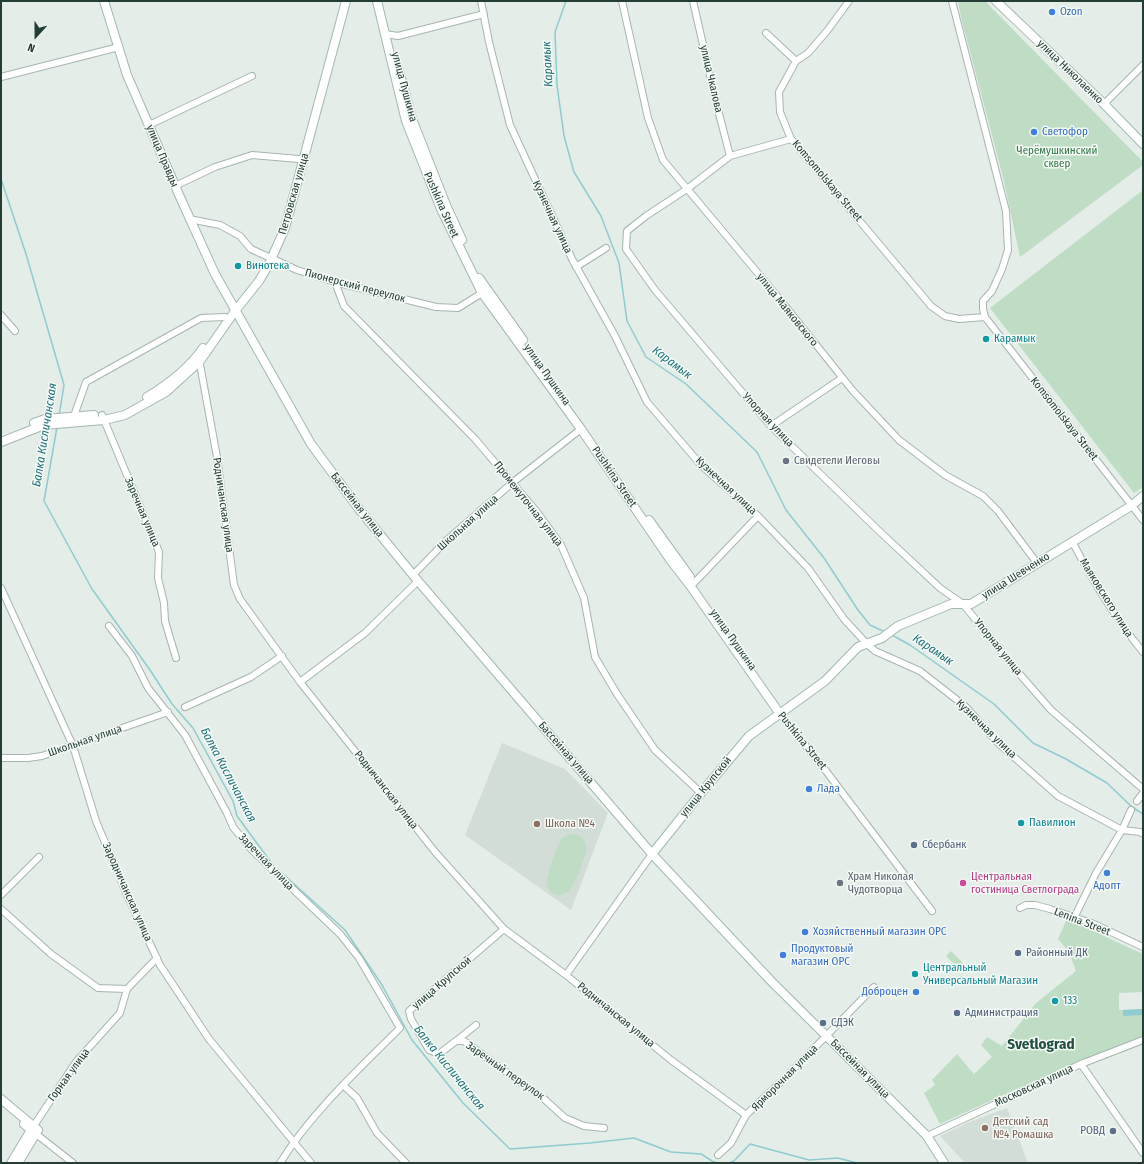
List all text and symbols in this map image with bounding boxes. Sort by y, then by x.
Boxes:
place label: Ozon [1060,5,1083,19]
marker: Ozon [1047,7,1057,17]
north arrow [16,16,56,56]
street label: улица Николаенко [1034,37,1106,107]
text: N [26,40,37,55]
water label: Карамык [540,41,556,87]
street label: улица Чкалова [697,44,725,114]
street label: улица Пушкина [388,51,420,123]
street label: улица Правды [143,123,181,189]
place label: Светофор [1042,125,1088,139]
marker: Светофор [1029,127,1039,137]
street label: Komsomolskaya Street [789,138,865,224]
park label: Черёмушкинский сквер [1017,144,1097,170]
street label: Петровская улица [276,152,312,236]
street label: Pushkina Street [421,170,461,240]
street label: Кузнечная улица [529,178,575,256]
place label: Винотека [246,259,289,273]
marker: Винотека [233,261,243,271]
street label: Пионерский переулок [303,266,407,306]
street label: улица Маяковского [753,271,821,349]
place label: Карамык [994,332,1035,346]
marker: Карамык [981,334,991,344]
street label: улица Пушкина [521,342,573,408]
water label: Карамык [649,343,695,383]
street label: Komsomolskaya Street [1027,375,1101,463]
water label: Балка Кисличанская [30,382,60,488]
street label: Упорная улица [740,390,796,450]
street label: Pushkina Street [589,444,639,510]
street label: Кузнечная улица [693,454,759,518]
place label: Свидетели Иеговы [794,454,880,468]
marker: Свидетели Иеговы [781,456,791,466]
street label: Родничанская улица [210,457,236,553]
street label: Промежуточная улица [491,459,565,549]
street label: Бассейная улица [328,470,386,540]
street label: Заречная улица [121,475,163,549]
street label: Школьная улица [435,492,501,554]
street label: улица Шевченко [980,550,1052,602]
street label: Маяковского улица [1076,556,1136,640]
street label: улица Пушкина [707,607,759,673]
street label: Упорная улица [971,616,1025,678]
water label: Карамык [910,631,956,669]
street label: Кузнечная улица [953,697,1019,761]
street label: Pushkina Street [775,709,829,773]
street label: Бассейная улица [535,719,597,787]
street label: Школьная улица [46,722,124,760]
water label: Балка Кисличанская [197,725,259,825]
street label: Родничанская улица [351,748,421,832]
street label: улица Крупской [678,754,734,820]
place label: Лада [817,782,840,796]
marker: Лада [804,784,814,794]
place label: Павилион [1029,816,1076,830]
place label: Школа №4 [545,817,595,831]
marker: Павилион [1016,818,1026,828]
marker: Школа №4 [532,819,542,829]
street label: Заречная улица [235,831,297,893]
place label: Сбербанк [922,838,966,852]
marker: Сбербанк [909,840,919,850]
street label: Зародничанская улица [99,841,155,943]
marker: Адопт [1102,868,1112,878]
place label: Храм Николая Чудотворца [848,870,914,896]
place label: Центральная гостиница Светлограда [971,870,1079,896]
marker: Храм Николая Чудотворца [835,878,845,888]
marker: Центральная гостиница Светлограда [958,878,968,888]
place label: Адопт [1093,879,1121,893]
street label: Lenina Street [1052,905,1112,939]
place label: Хозяйственный магазин ОРС [813,925,946,939]
marker: Хозяйственный магазин ОРС [800,927,810,937]
place label: Продуктовый магазин ОРС [791,942,854,968]
place label: Районный ДК [1026,946,1088,960]
marker: Районный ДК [1013,948,1023,958]
marker: Продуктовый магазин ОРС [778,950,788,960]
street label: улица Крупской [410,954,474,1012]
place label: Центральный Универсальный Магазин [923,961,1038,987]
marker: Центральный Универсальный Магазин [910,969,920,979]
street label: Родничанская улица [575,980,657,1050]
place label: Доброцен [862,985,908,999]
marker: Доброцен [911,987,921,997]
place label: 133 [1063,994,1077,1008]
marker: 133 [1050,996,1060,1006]
place label: Администрация [965,1006,1038,1020]
marker: Администрация [952,1008,962,1018]
place label: СДЭК [831,1016,854,1030]
marker: СДЭК [818,1018,828,1028]
water label: Балка Кисличанская [410,1023,488,1113]
district label: Svetlograd [1007,1036,1075,1054]
street label: Бассейная улица [828,1037,892,1101]
street label: Заречный переулок [463,1039,547,1103]
street label: Ярморочная улица [749,1042,821,1114]
street label: Горная улица [45,1046,93,1104]
street label: Московская улица [993,1062,1075,1110]
place label: Детский сад №4 Ромашка [993,1115,1054,1141]
marker: Детский сад №4 Ромашка [980,1123,990,1133]
place label: РОВД [1080,1124,1105,1138]
marker: РОВД [1108,1126,1118,1136]

